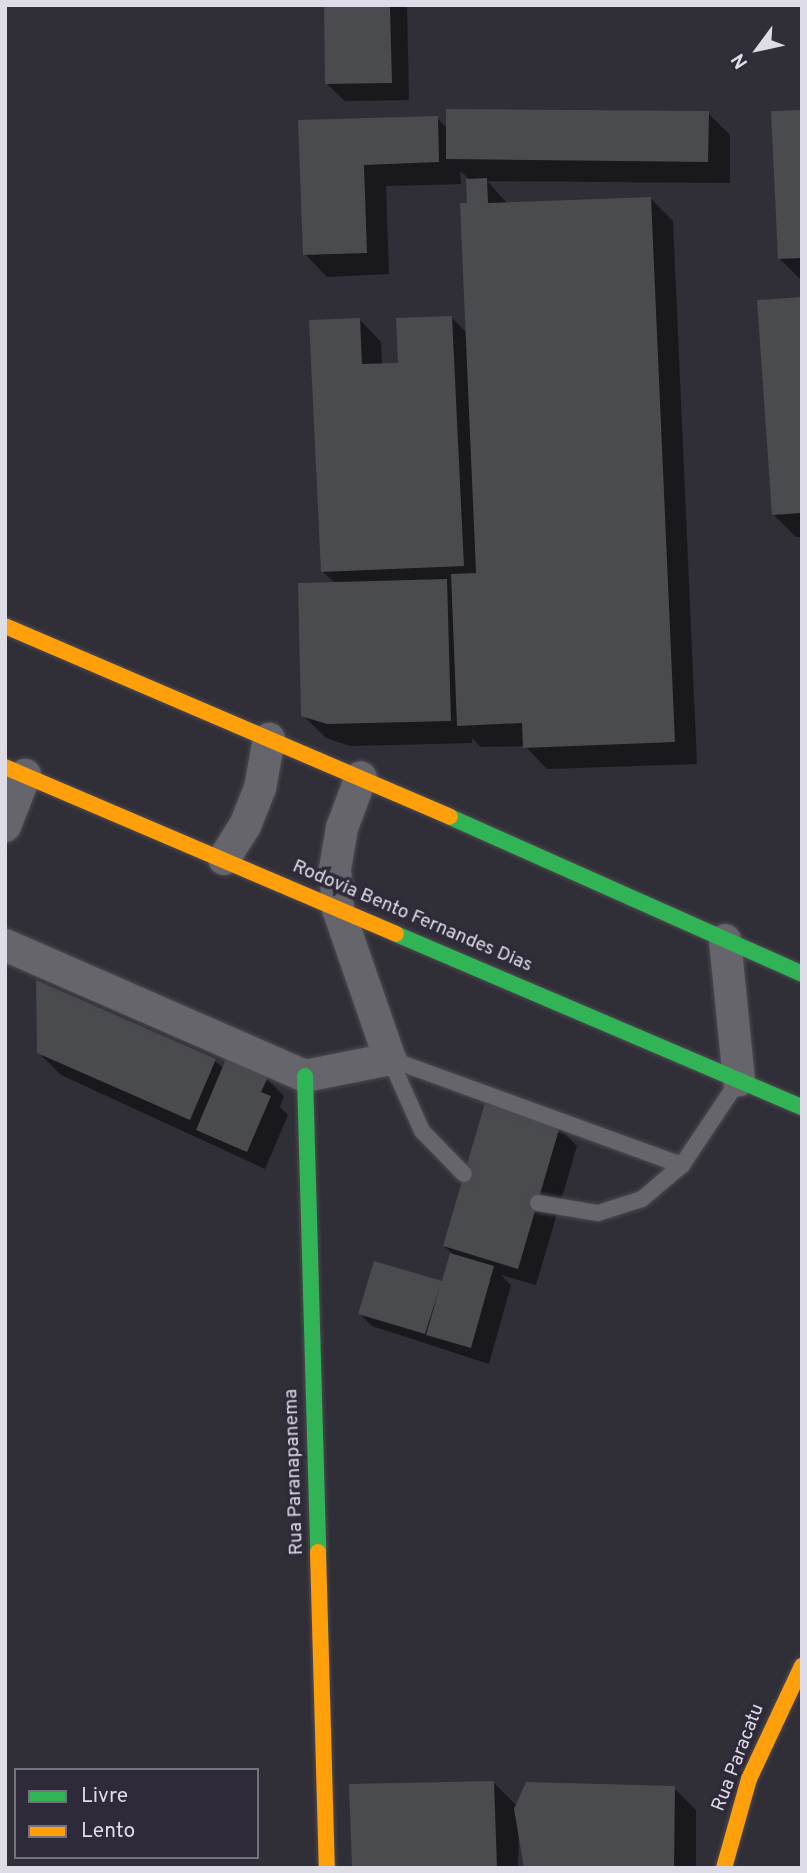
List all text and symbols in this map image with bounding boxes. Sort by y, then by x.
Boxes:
north arrow [723,14,793,84]
text: N [727,48,754,73]
street label: Rodovia Bento Fernandes Dias [289,856,535,978]
street label: Rua Paranapanema [281,1388,309,1556]
street label: Rua Paracatu [708,1701,770,1815]
legend [14,1768,259,1859]
text: Livre [81,1783,128,1810]
text: Lento [81,1818,135,1845]

